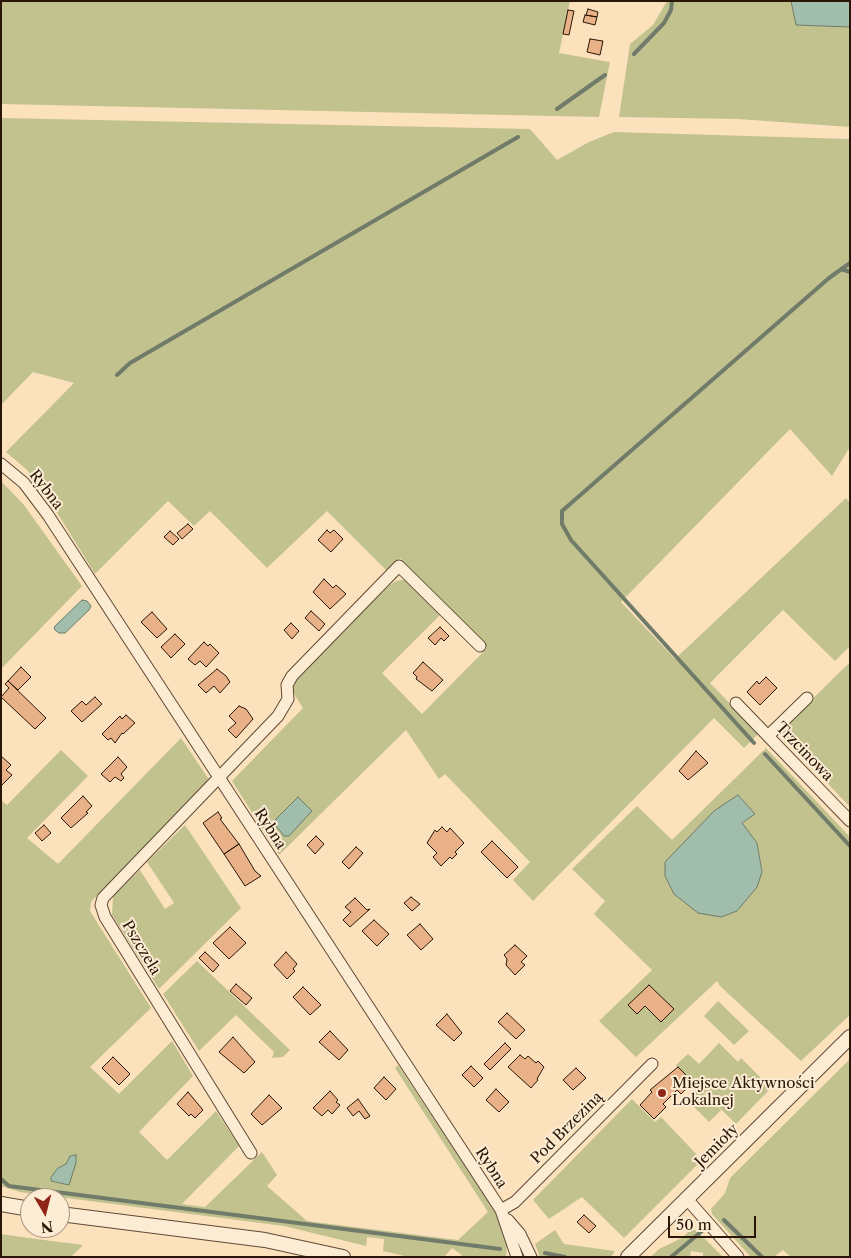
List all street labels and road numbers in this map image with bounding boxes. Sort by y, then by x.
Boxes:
street label: Rybna [25,467,67,513]
street label: Trzcinowa [772,719,836,785]
street label: Rybna [250,805,290,853]
street label: Pszczela [118,917,164,979]
street label: Pod Brzeziną [527,1088,607,1168]
street label: Jemioły [691,1120,743,1172]
street label: Rybna [471,1144,511,1192]

